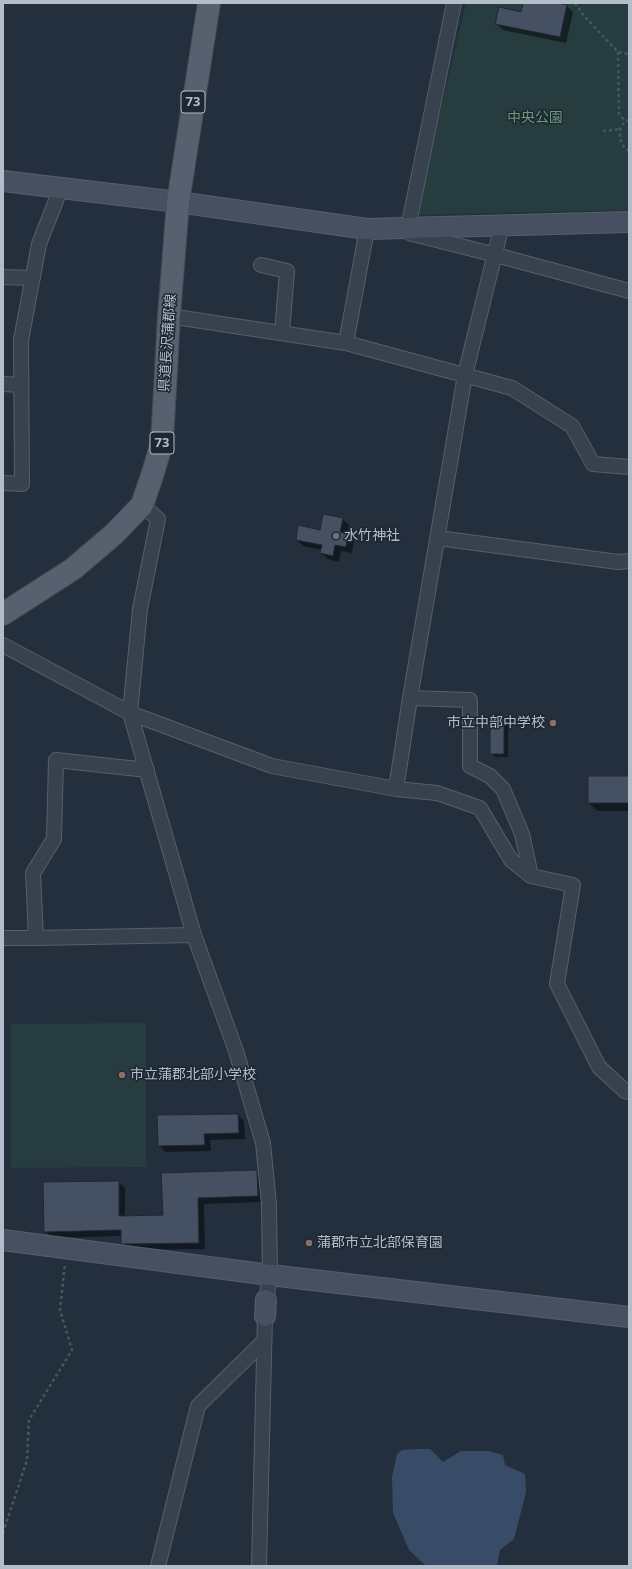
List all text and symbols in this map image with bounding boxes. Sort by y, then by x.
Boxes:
road number: 73 [181,91,205,113]
park label: 中央公園 [507,110,563,126]
street label: 県道長沢蒲郡線 [156,294,180,392]
road number: 73 [150,432,174,454]
place label: 水竹神社 [344,528,400,544]
marker: 水竹神社 [331,531,341,541]
place label: 市立中部中学校 [447,715,545,731]
marker: 市立中部中学校 [548,718,558,728]
place label: 市立蒲郡北部小学校 [130,1067,256,1083]
marker: 市立蒲郡北部小学校 [117,1070,127,1080]
place label: 蒲郡市立北部保育園 [317,1235,443,1251]
marker: 蒲郡市立北部保育園 [304,1238,314,1248]

